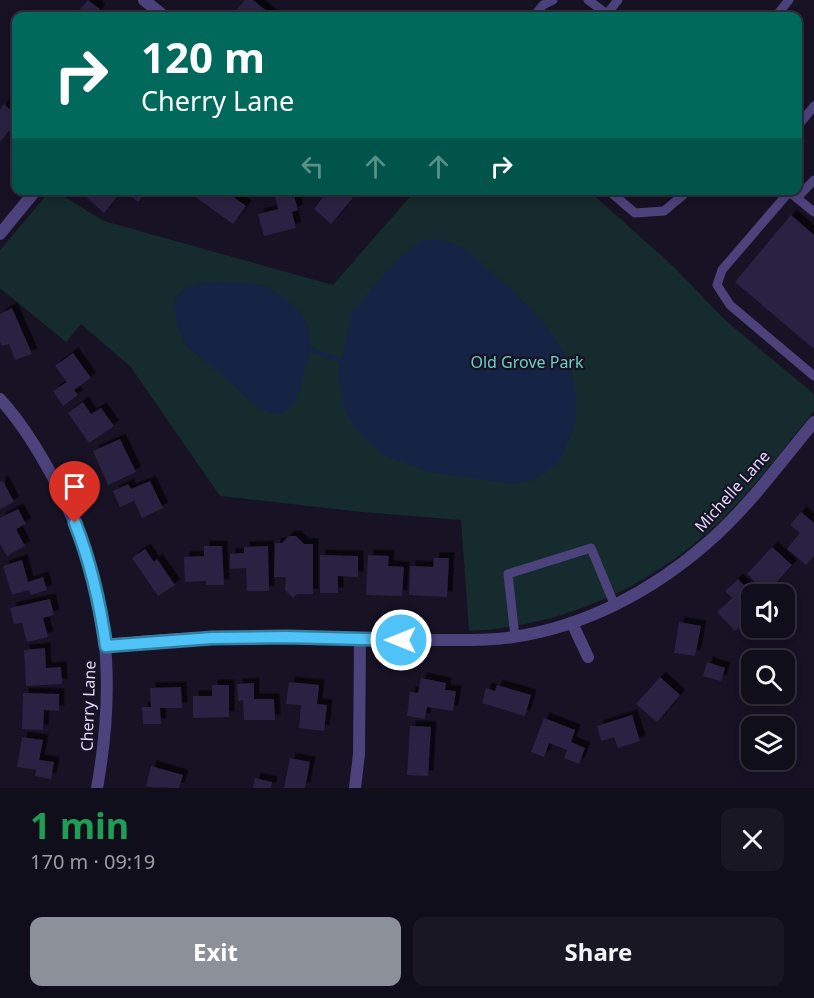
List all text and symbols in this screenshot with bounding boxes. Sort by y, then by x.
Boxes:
text: 120 m [141,28,265,85]
icon: right [42,36,120,114]
text: Cherry Lane [141,82,294,119]
icon: left [296,150,329,183]
icon: ahead [359,150,392,183]
icon: ahead [422,150,455,183]
icon: right [485,150,518,183]
park label: Old Grove Park [470,351,584,373]
street label: Michelle Lane [689,445,775,537]
pin [49,461,100,523]
icon: arrive [58,470,91,503]
map controls [741,584,795,770]
button: sound [741,584,795,638]
position arrow [369,608,433,672]
button: search [741,650,795,704]
street label: Cherry Lane [75,660,101,752]
button: layers [741,716,795,770]
text: 1 min [30,801,129,850]
button: close [721,808,784,871]
text: 170 m · 09:19 [30,848,155,875]
button: Exit [30,917,401,986]
button: Share [413,917,784,986]

